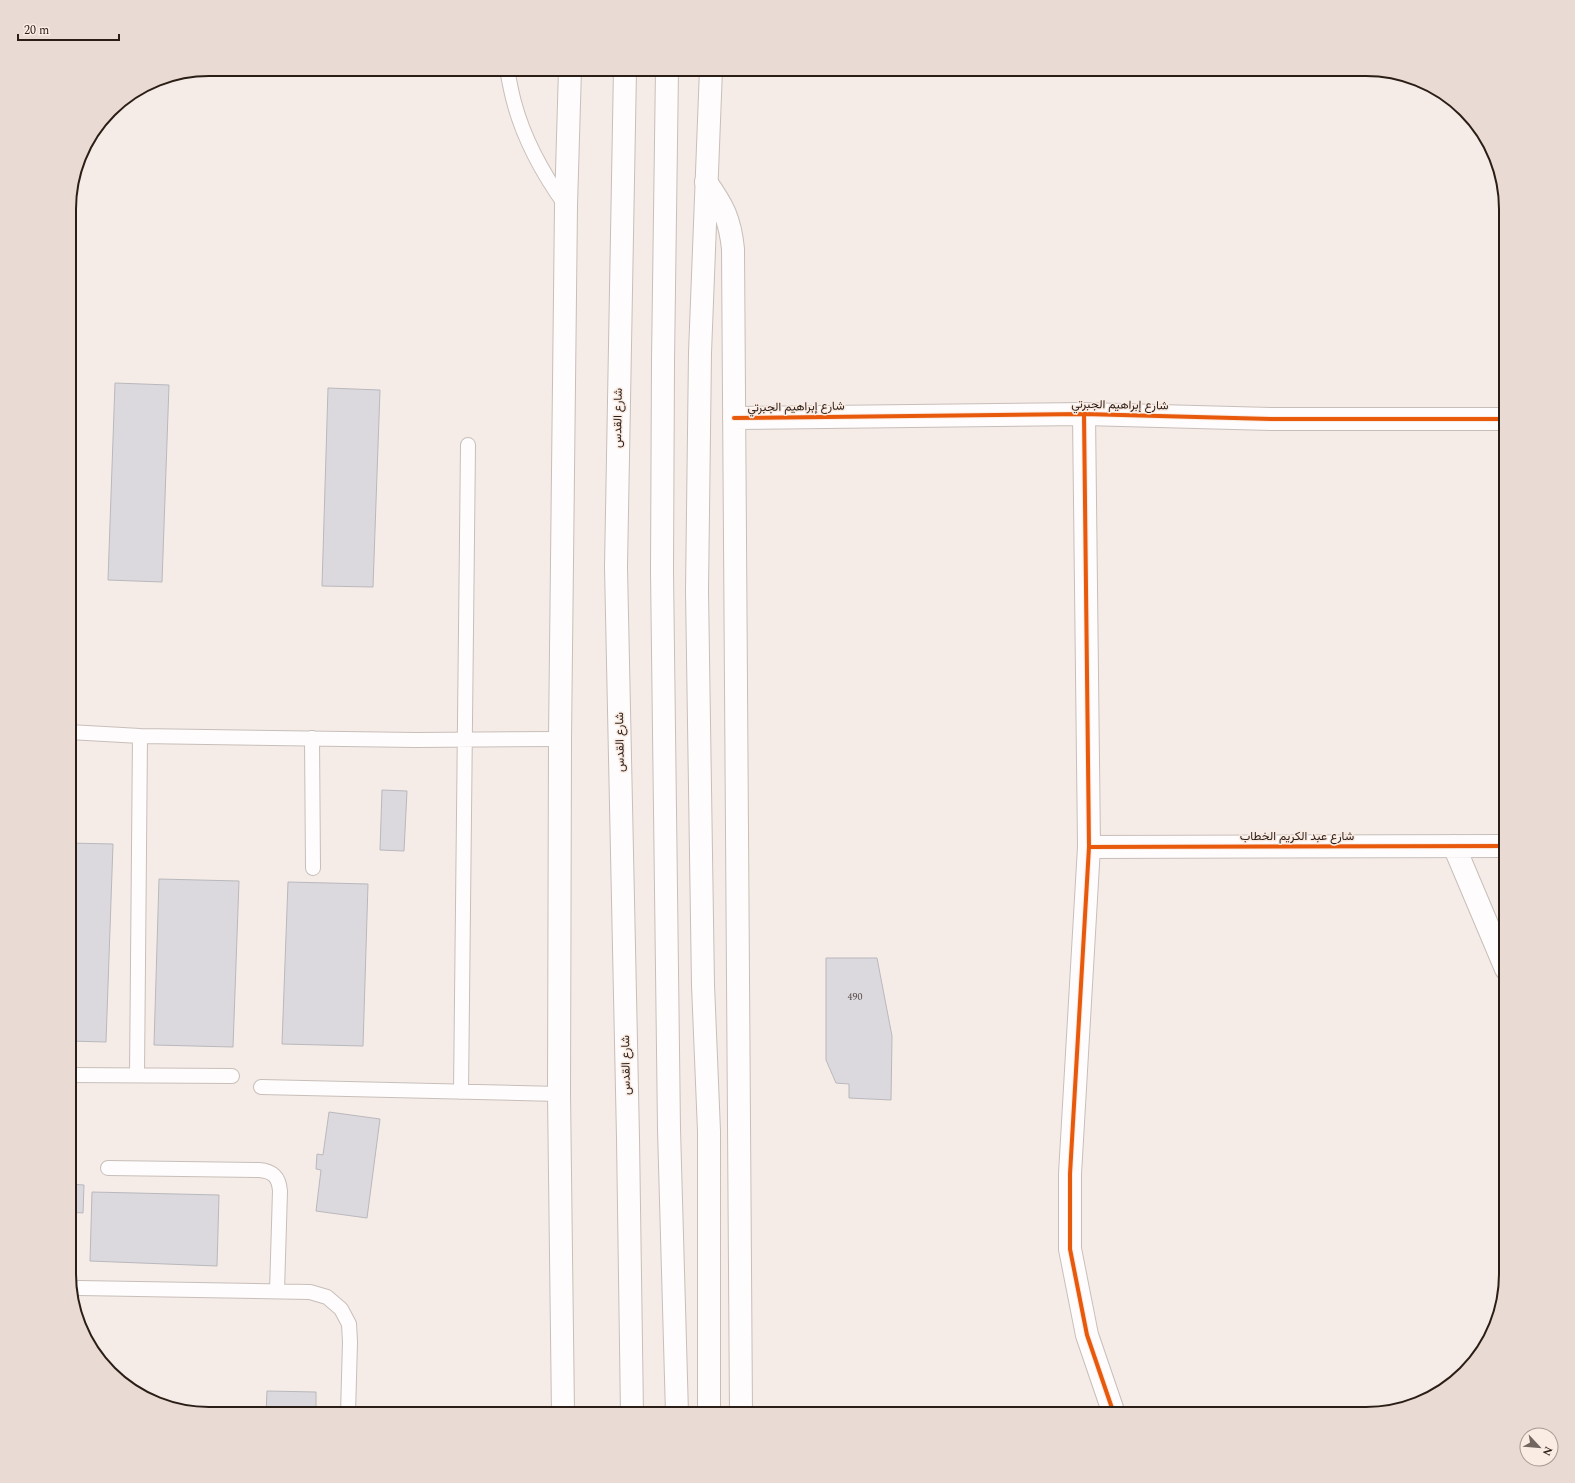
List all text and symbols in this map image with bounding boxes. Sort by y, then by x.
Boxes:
scale bar [18,16,119,42]
text: 20 m [24,21,49,40]
street label: شارع القدس [608,388,628,448]
street label: شارع إبراهيم الجبرتي [1071,395,1169,415]
street label: شارع إبراهيم الجبرتي [747,397,845,417]
street label: شارع القدس [610,712,630,772]
street label: شارع عبد الكريم الخطاب [1240,827,1354,846]
house number: 490 [848,989,863,1005]
street label: شارع القدس [616,1035,636,1095]
north arrow [1519,1427,1559,1467]
text: N [1538,1443,1557,1459]

